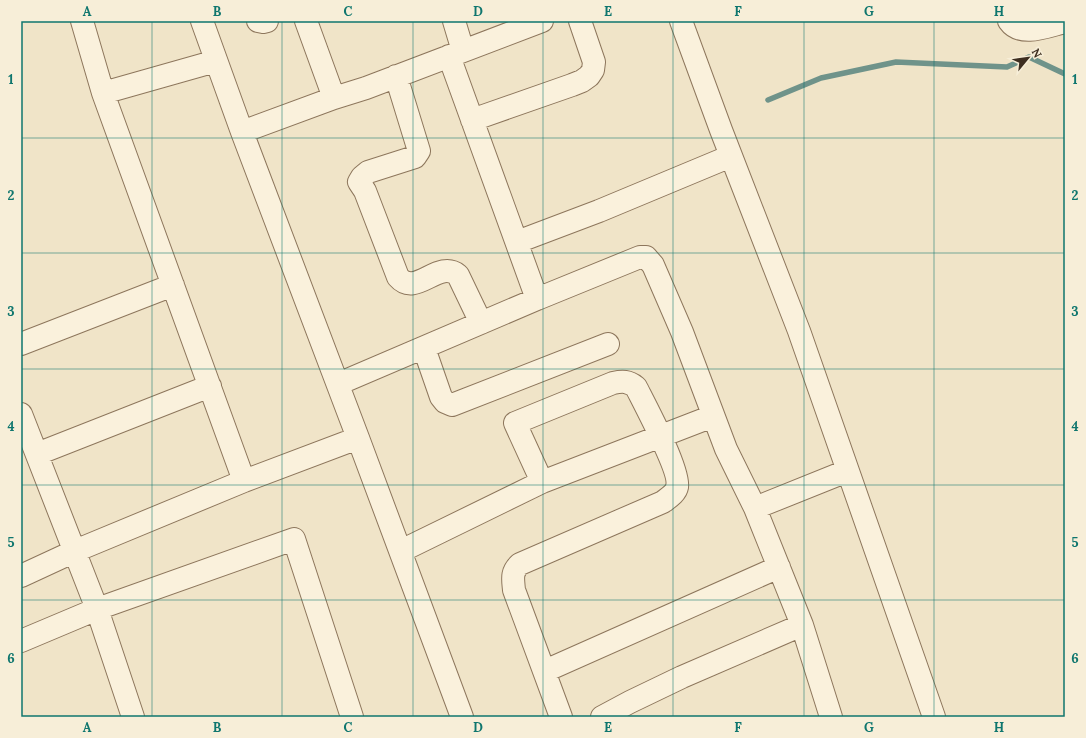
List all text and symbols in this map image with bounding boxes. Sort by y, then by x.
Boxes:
text: A [83,3,92,20]
text: B [213,3,222,20]
text: C [344,3,353,20]
text: D [473,3,483,20]
text: E [604,3,612,20]
text: F [734,3,742,20]
text: G [864,3,874,20]
text: H [994,3,1004,20]
north arrow [1008,38,1048,78]
text: N [1029,46,1045,61]
text: 1 [8,71,14,88]
text: 1 [1072,71,1078,88]
text: 2 [8,187,15,204]
text: 2 [1072,187,1079,204]
text: 3 [7,303,15,320]
text: 3 [1071,303,1079,320]
text: 4 [7,418,15,435]
text: 4 [1071,418,1079,435]
text: 5 [7,534,15,551]
text: 5 [1071,534,1079,551]
text: 6 [7,650,15,667]
text: 6 [1071,650,1079,667]
text: A [83,719,92,736]
text: B [213,719,222,736]
text: C [344,719,353,736]
text: D [473,719,483,736]
text: E [604,719,612,736]
text: F [734,719,742,736]
text: G [864,719,874,736]
text: H [994,719,1004,736]

